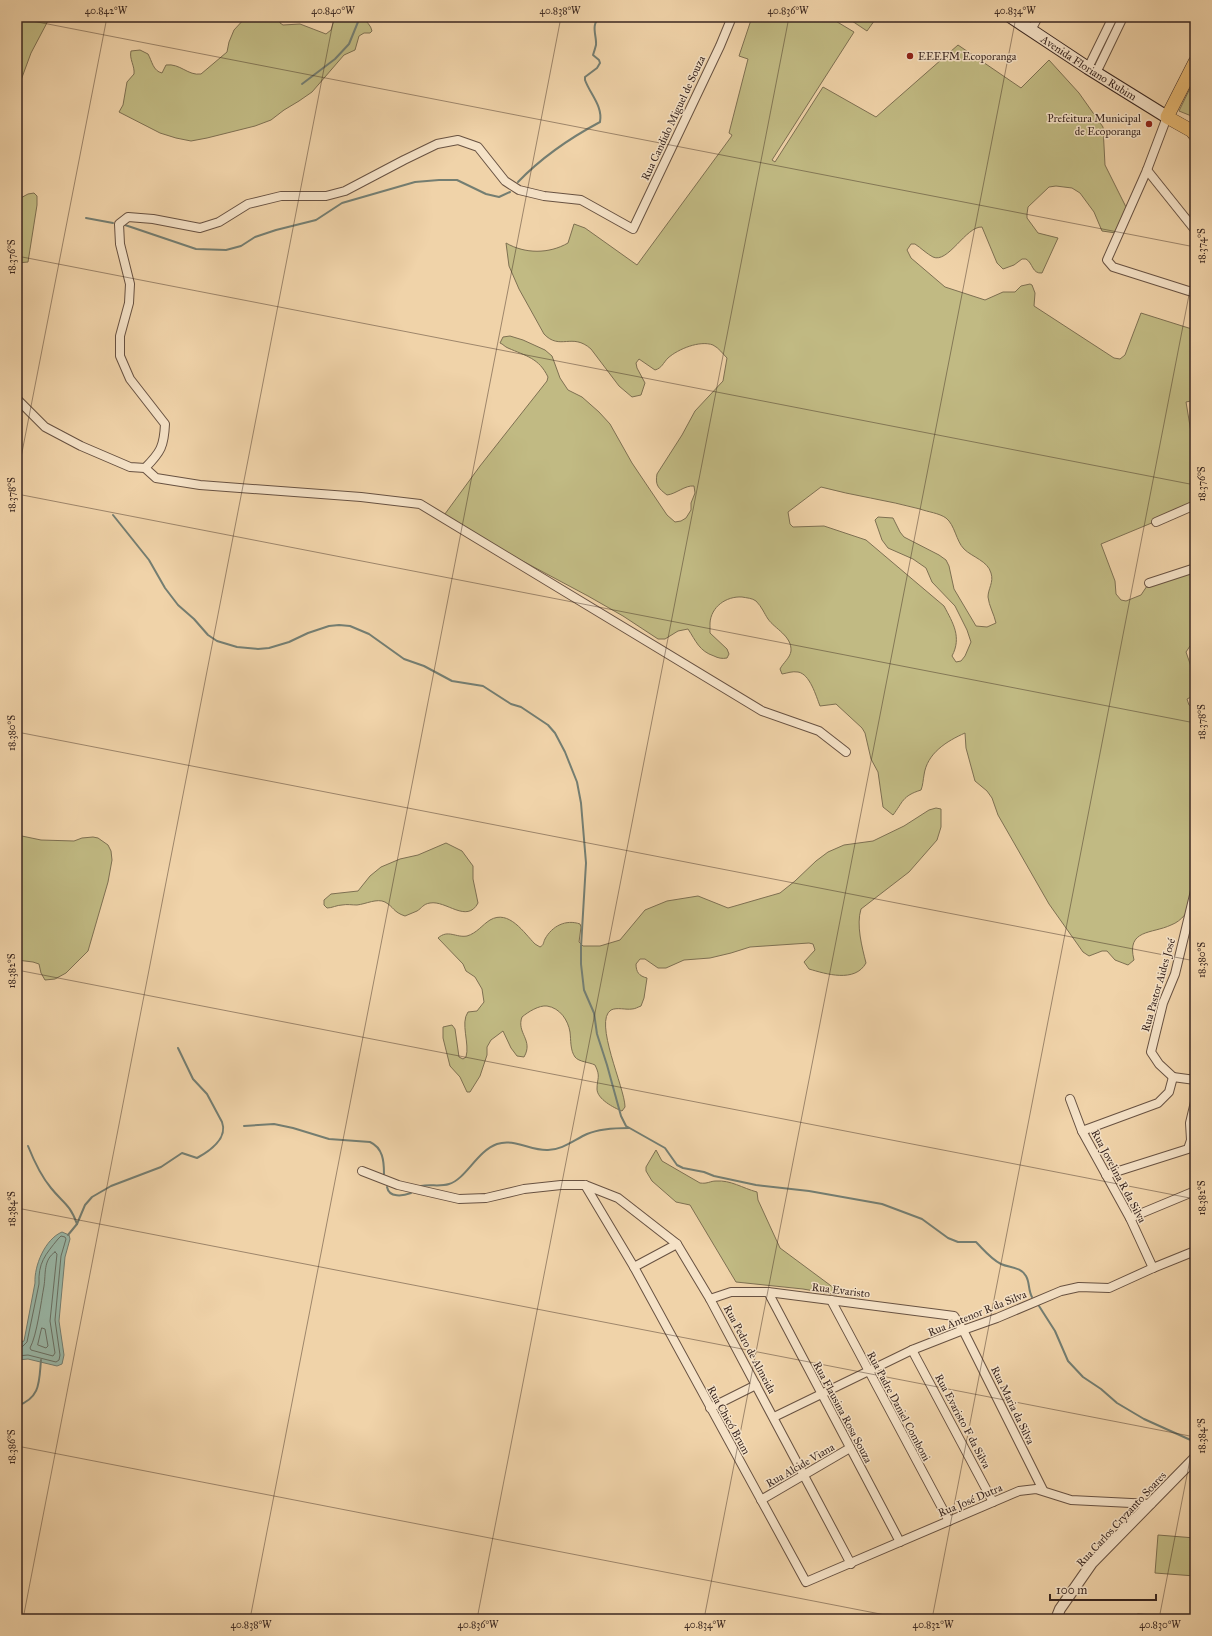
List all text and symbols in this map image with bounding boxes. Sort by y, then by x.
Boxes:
text: 40.842°W [85,5,128,17]
text: 40.840°W [311,5,355,17]
text: 40.838°W [539,5,581,17]
text: 40.836°W [767,5,809,17]
text: 40.834°W [994,5,1036,17]
street label: Avenida Floriano Rubim [1038,32,1139,104]
place label: EEEFM Ecoporanga [918,50,1017,63]
marker: EEEFM Ecoporanga [905,51,915,61]
street label: Rua Candido Miguel de Souza [639,53,708,183]
place label: Prefeitura Municipal de Ecoporanga [1047,112,1141,138]
marker: Prefeitura Municipal de Ecoporanga [1144,119,1154,129]
text: 18.374°S [1196,228,1208,264]
text: 18.376°S [6,239,18,275]
text: 18.376°S [1196,466,1208,502]
text: 18.378°S [6,477,18,513]
text: 18.378°S [1196,704,1208,740]
text: 18.380°S [6,715,18,751]
street label: Rua Pastor Aides José [1139,937,1179,1034]
text: 18.380°S [1196,942,1208,978]
text: 18.382°S [6,953,18,988]
street label: Rua Jovelina R da Silva [1088,1127,1149,1226]
text: 18.382°S [1196,1180,1208,1215]
text: 18.384°S [6,1191,18,1227]
street label: Rua Evaristo [811,1280,871,1301]
street label: Rua Antenor R da Silva [926,1288,1029,1339]
street label: Rua Pedro de Almeida [721,1303,779,1396]
street label: Rua Padre Daniel Comboni [864,1349,933,1463]
street label: Rua Flausina Rosa Souza [810,1359,875,1466]
street label: Rua Maria da Silva [988,1364,1037,1447]
street label: Rua Evaristo F da Silva [932,1372,993,1471]
street label: Rua Chicó Brum [704,1384,753,1457]
text: 18.384°S [1196,1418,1208,1454]
text: 18.386°S [6,1429,18,1465]
street label: Rua Alcide Viana [764,1440,837,1490]
street label: Rua Carlos Cryzanto Soares [1074,1469,1169,1570]
street label: Rua José Dutra [936,1481,1005,1521]
scale bar [1050,1576,1156,1602]
text: 100 m [1056,1583,1087,1597]
text: 40.838°W [230,1619,272,1631]
text: 40.836°W [457,1619,499,1631]
text: 40.834°W [684,1619,726,1631]
text: 40.832°W [913,1619,954,1631]
text: 40.830°W [1139,1619,1181,1631]

